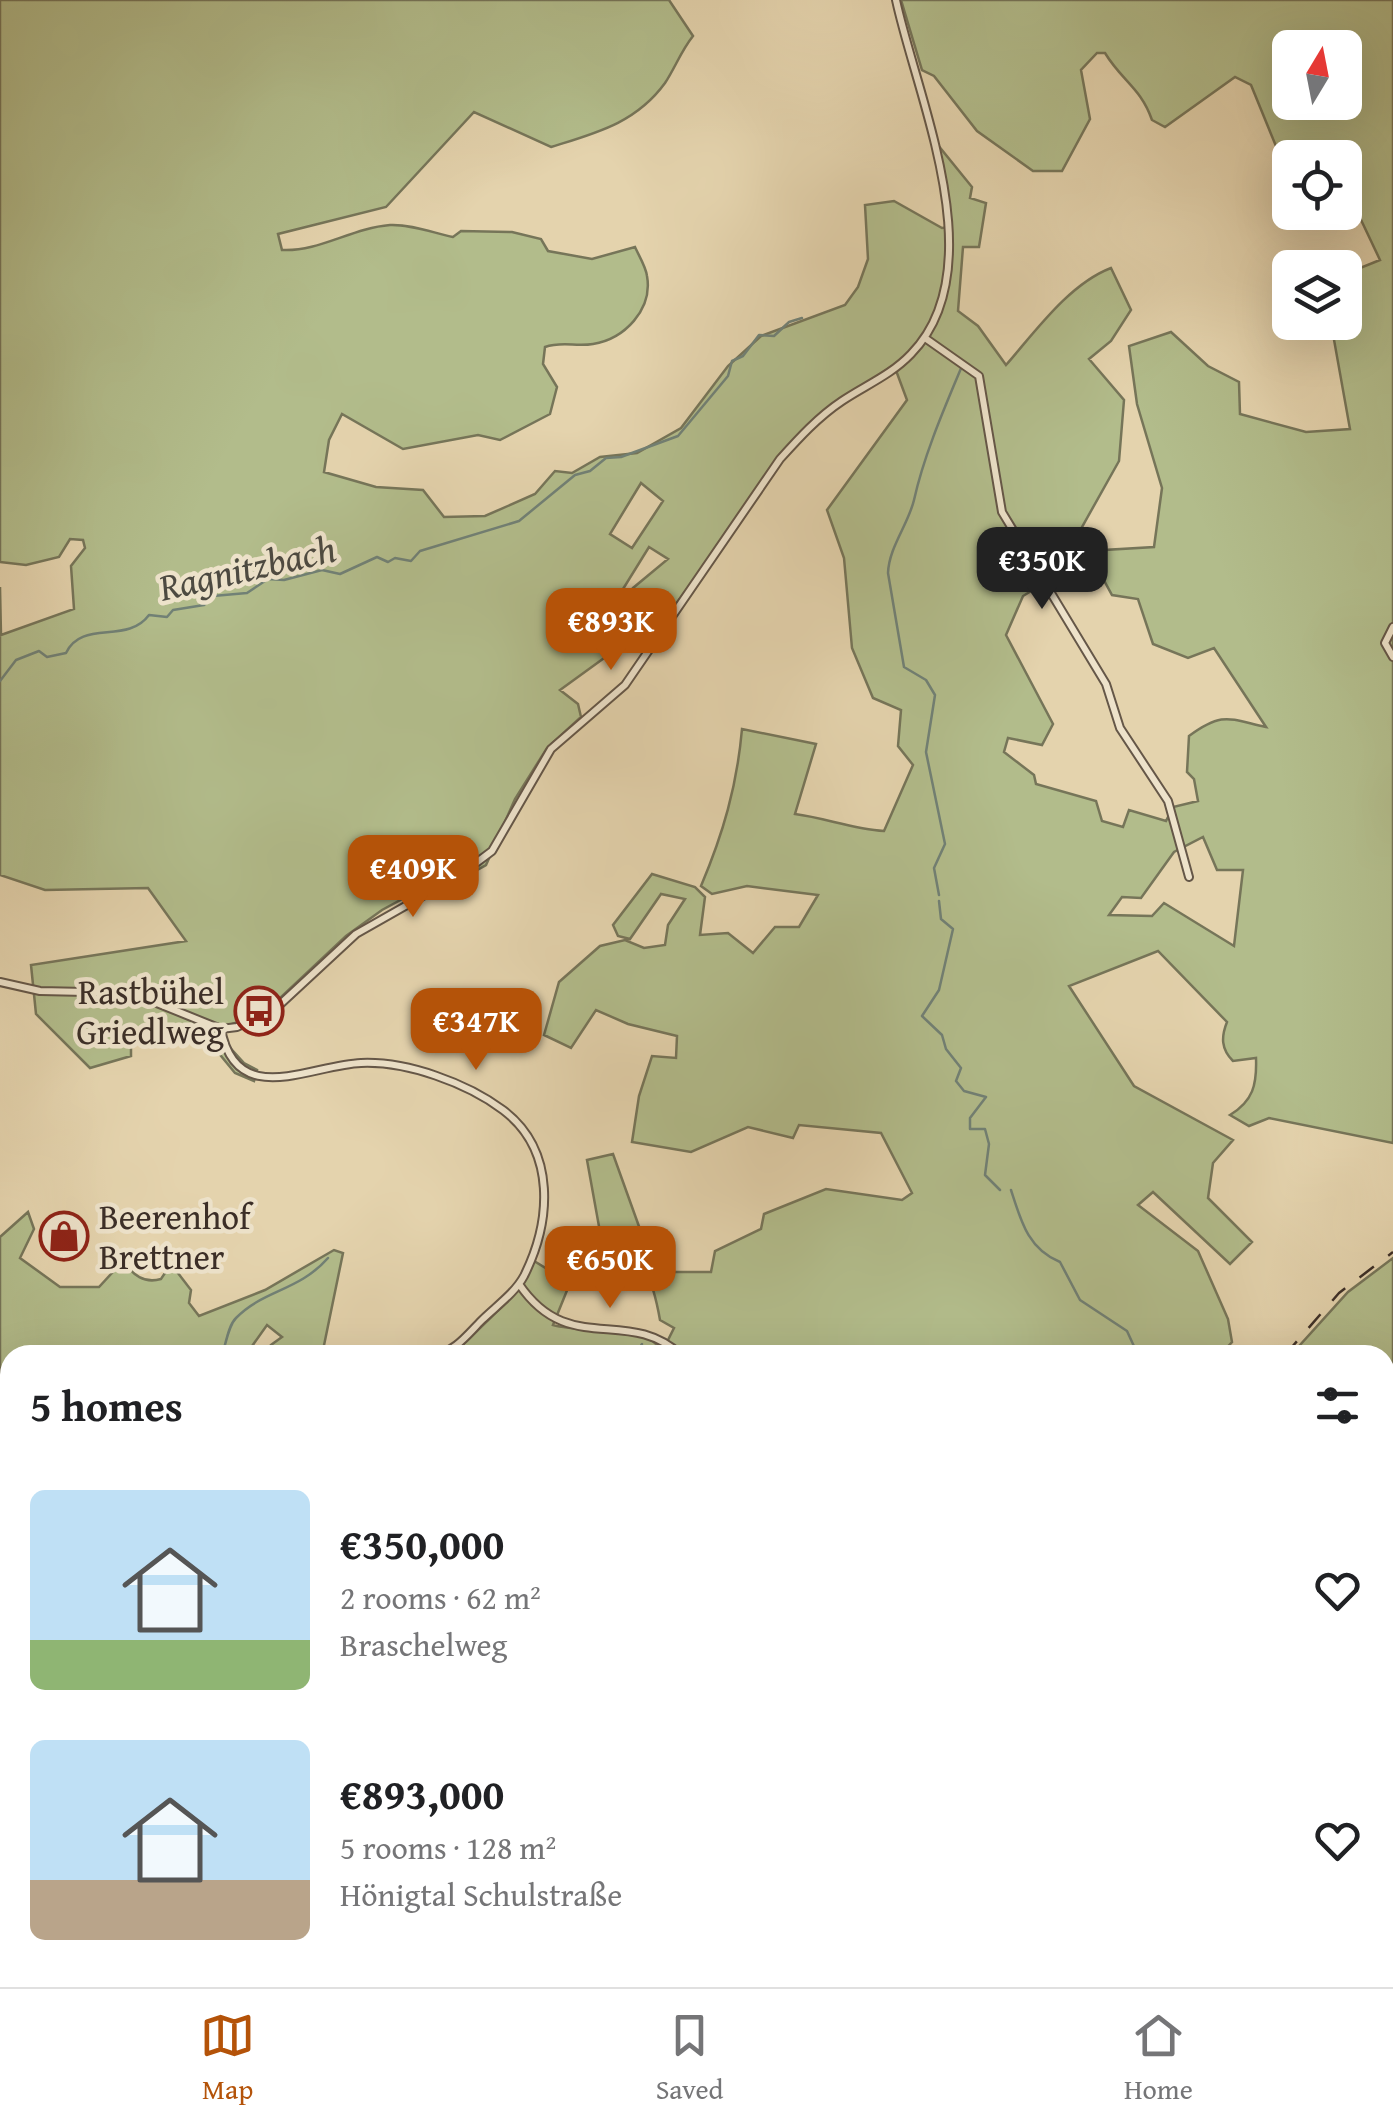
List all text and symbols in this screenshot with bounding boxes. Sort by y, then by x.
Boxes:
north arrow [1272,30,1362,120]
map controls [1272,30,1362,340]
button: locate [1272,140,1362,230]
button: layers [1272,250,1362,340]
water label: Ragnitzbach [152,519,341,615]
pin: €350K [972,527,1112,612]
text: €350K [999,536,1085,583]
pin: €893K [541,588,681,673]
text: €893K [568,597,654,644]
pin: €409K [343,835,483,920]
text: €409K [370,844,456,891]
place label: Rastbühel Griedlweg [76,966,225,1057]
bus stop icon: Rastbühel Griedlweg [233,985,285,1037]
pin: €347K [406,988,546,1073]
text: €347K [433,997,519,1044]
place label: Beerenhof Brettner [99,1191,254,1282]
shop icon: Beerenhof Brettner [38,1210,90,1262]
pin: €650K [540,1226,680,1311]
text: €650K [567,1235,653,1282]
text: 5 homes [30,1375,183,1436]
icon: filters [1310,1378,1365,1433]
text: €350,000 [340,1513,504,1574]
icon: home [110,1530,230,1650]
icon: heart [1310,1563,1365,1618]
text: 2 rooms · 62 m² [340,1574,541,1621]
text: Braschelweg [340,1621,508,1668]
text: €893,000 [340,1763,504,1824]
icon: home [110,1780,230,1900]
icon: heart [1310,1813,1365,1868]
text: 5 rooms · 128 m² [340,1824,556,1871]
text: Hönigtal Schulstraße [340,1871,622,1918]
tab: Map [200,2008,255,2109]
tab: Saved [656,2008,723,2109]
tab: Home [1124,2008,1193,2109]

